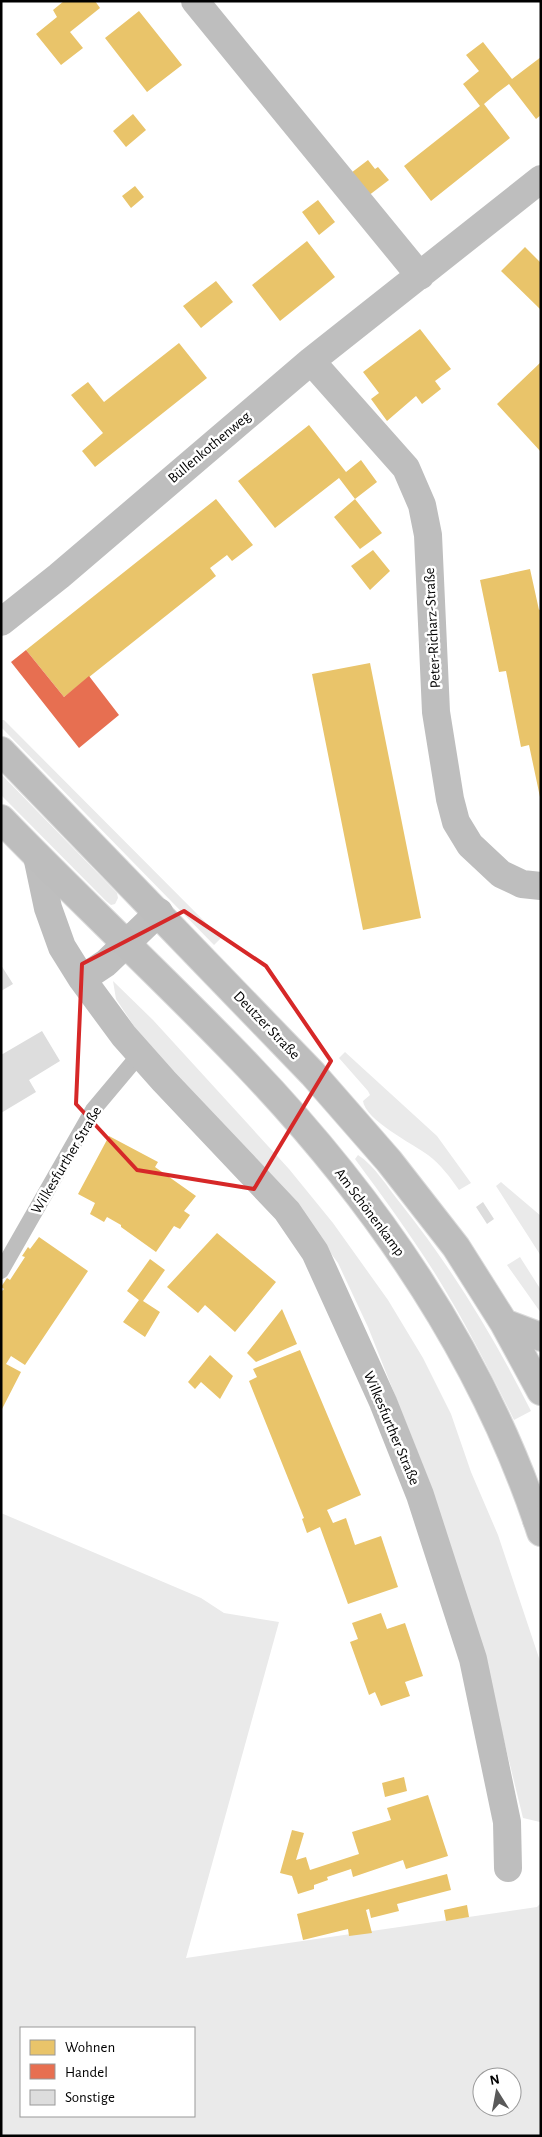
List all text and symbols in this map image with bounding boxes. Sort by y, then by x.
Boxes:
street label: Büllenkothenweg [165,408,254,486]
street label: Peter-Richarz-Straße [422,567,443,689]
street label: Deutzer Straße [231,988,303,1062]
street label: Wilkesfurther Straße [29,1104,104,1217]
street label: Am Schönenkamp [332,1165,407,1259]
street label: Wilkesfurther Straße [361,1369,422,1487]
legend [20,2027,195,2117]
text: Wohnen [65,2040,115,2055]
text: Handel [65,2065,108,2080]
north arrow [472,2067,522,2117]
text: N [489,2072,501,2088]
text: Sonstige [65,2090,115,2105]

